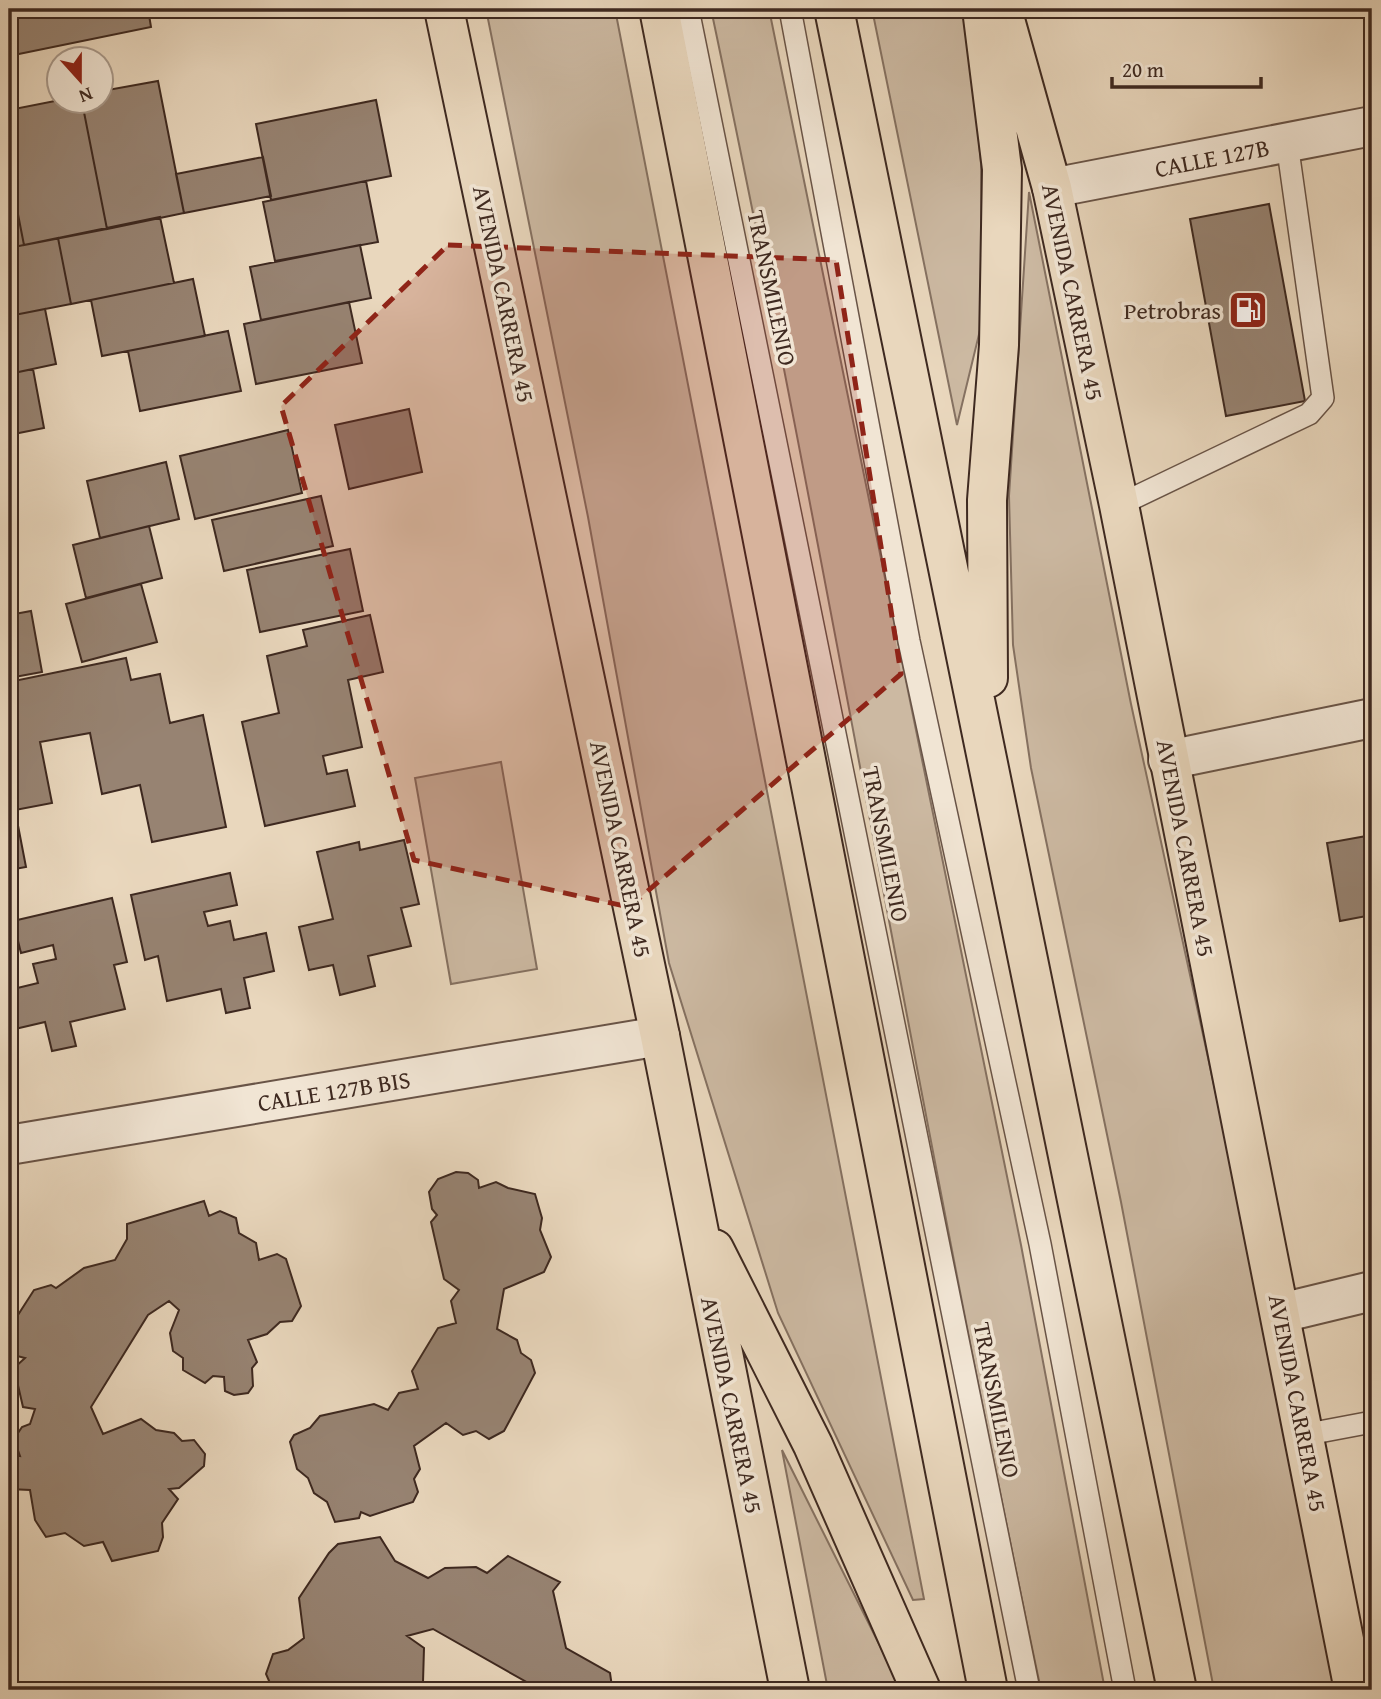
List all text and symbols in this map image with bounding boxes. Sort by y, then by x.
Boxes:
north arrow [46,46,116,116]
scale bar [1112,46,1260,90]
text: 20 m [1122,54,1164,85]
text: N [75,81,97,111]
street label: CALLE 127B [1152,130,1272,186]
street label: AVENIDA CARRERA 45 [1033,180,1113,404]
street label: AVENIDA CARRERA 45 [464,182,544,406]
street label: TRANSMILENIO [738,207,806,369]
fuel station icon: Petrobras [1227,289,1269,331]
place label: Petrobras [1124,293,1221,328]
street label: AVENIDA CARRERA 45 [1148,736,1224,960]
street label: AVENIDA CARRERA 45 [581,737,661,961]
street label: TRANSMILENIO [854,763,918,925]
street label: CALLE 127B BIS [255,1062,413,1120]
street label: AVENIDA CARRERA 45 [1260,1291,1336,1515]
street label: AVENIDA CARRERA 45 [692,1293,772,1517]
street label: TRANSMILENIO [965,1319,1029,1481]

